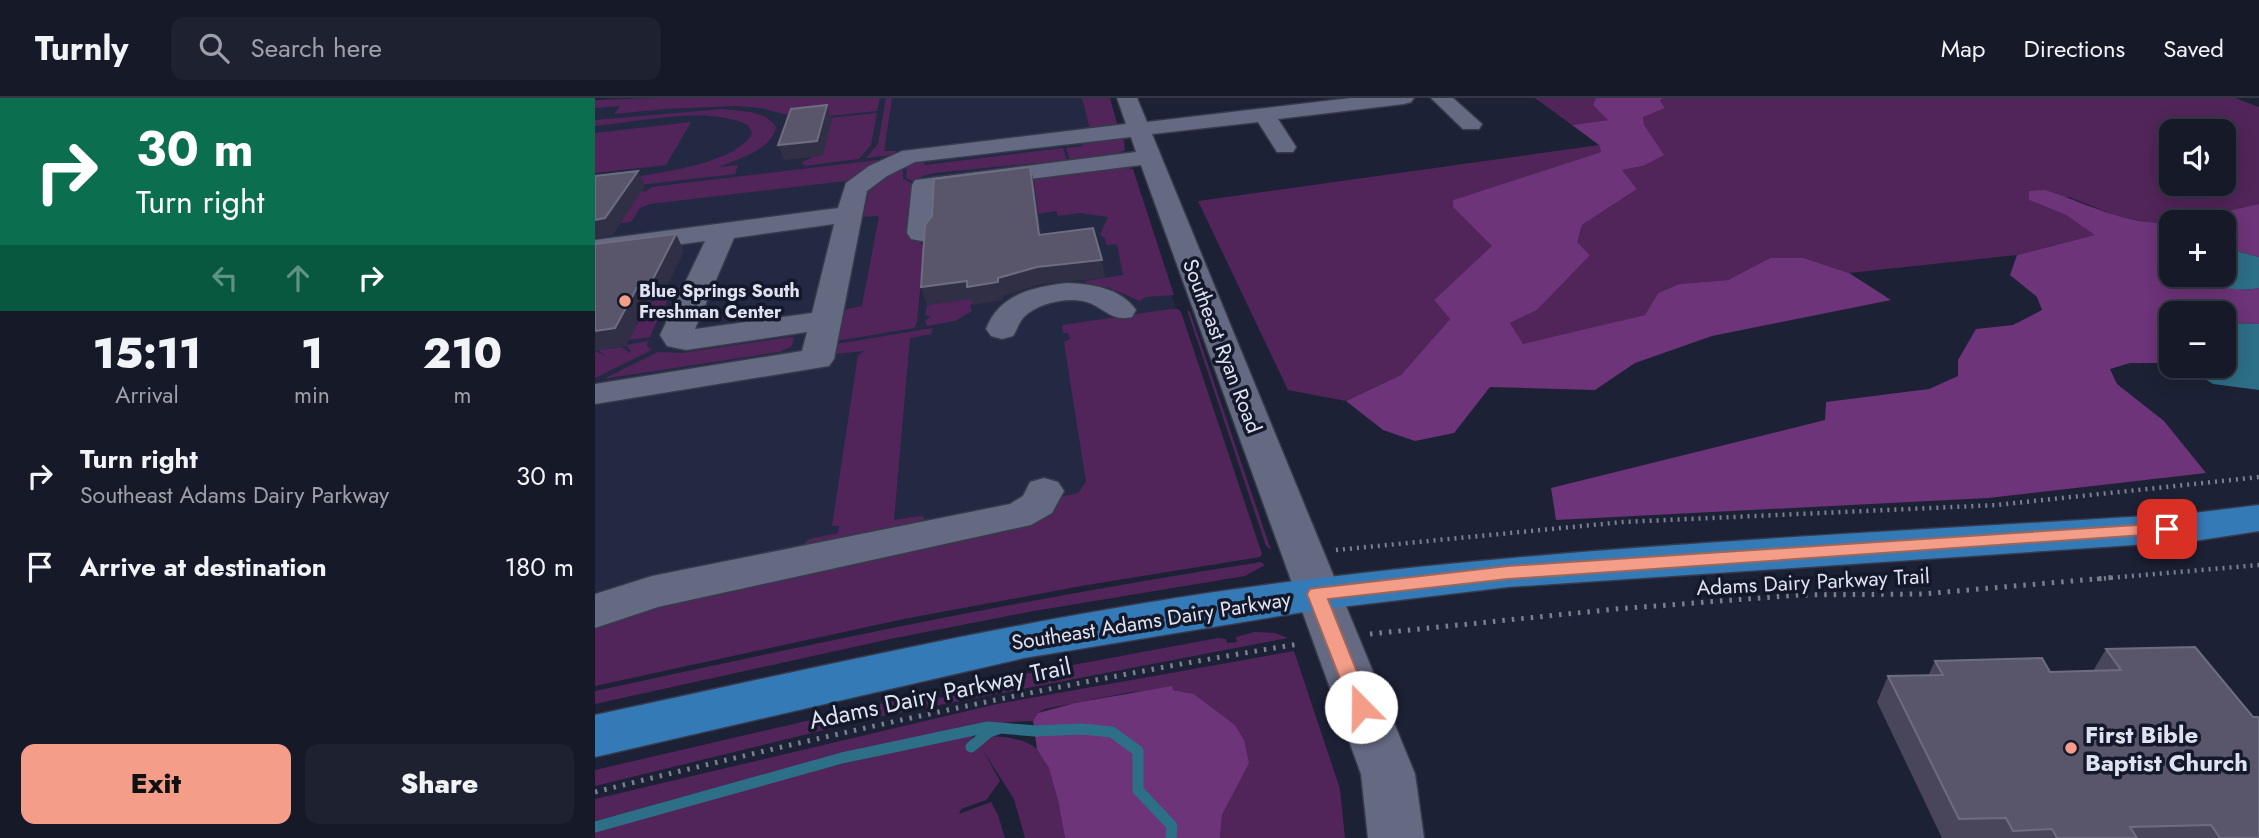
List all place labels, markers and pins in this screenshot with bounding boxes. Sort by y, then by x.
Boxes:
place label: Blue Springs South Freshman Center [639,278,800,325]
marker: Blue Springs South Freshman Center [617,293,633,309]
pin [2137,499,2197,559]
place label: First Bible Baptist Church [2085,717,2248,780]
marker: First Bible Baptist Church [2063,740,2079,756]

